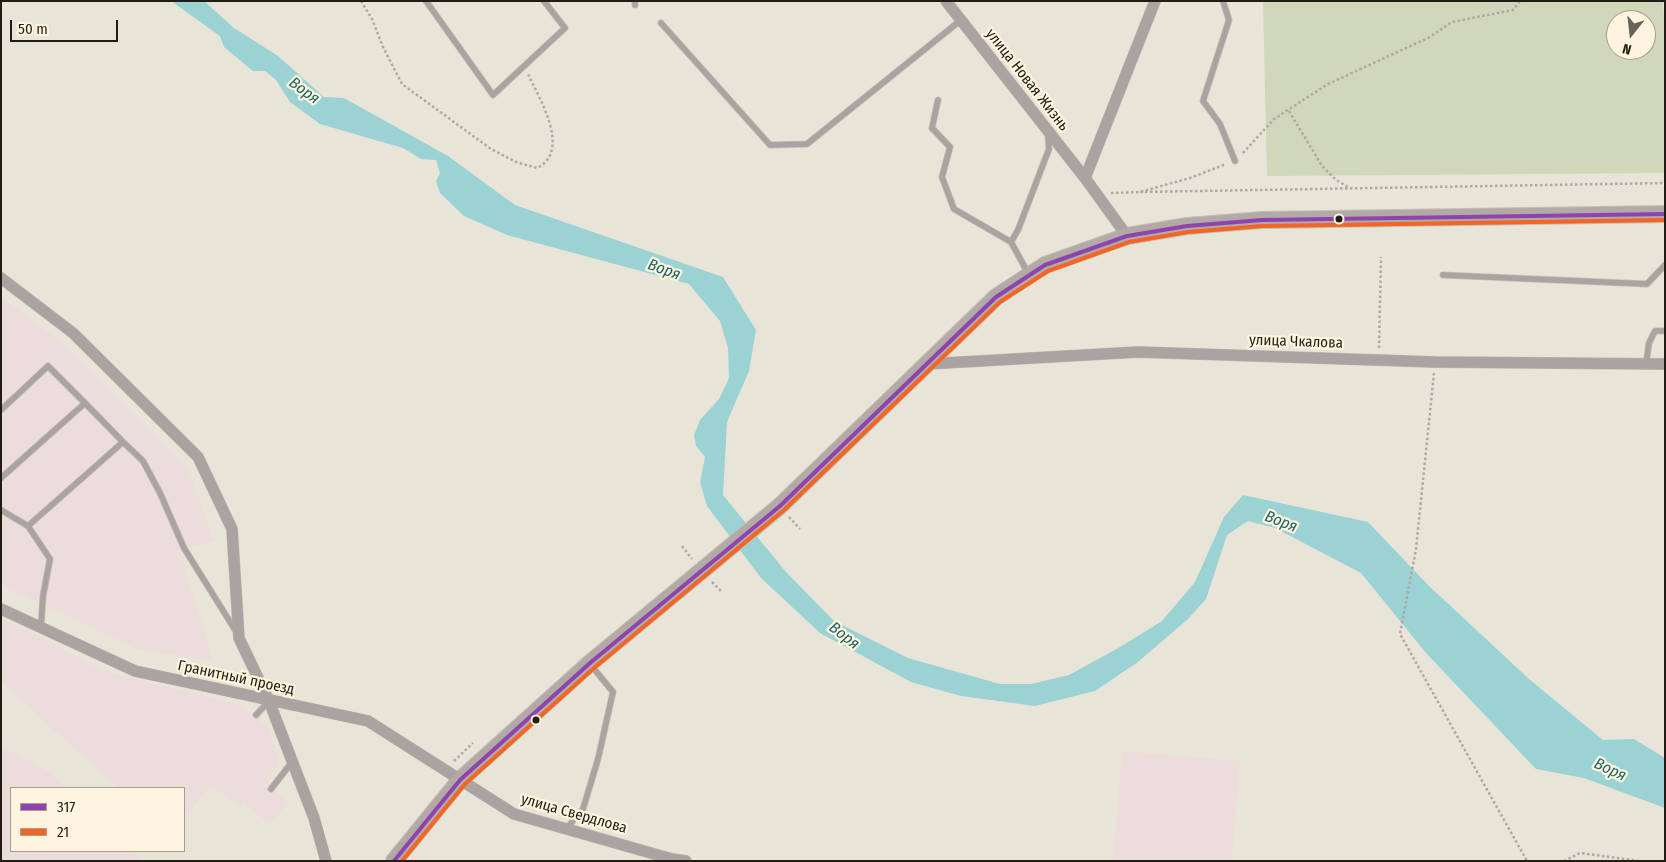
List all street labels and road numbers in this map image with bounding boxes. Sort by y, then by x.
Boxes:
street label: улица Новая Жизнь [982,25,1072,135]
street label: улица Чкалова [1249,331,1343,353]
street label: Гранитный проезд [176,657,296,699]
street label: улица Свердлова [519,790,629,838]

